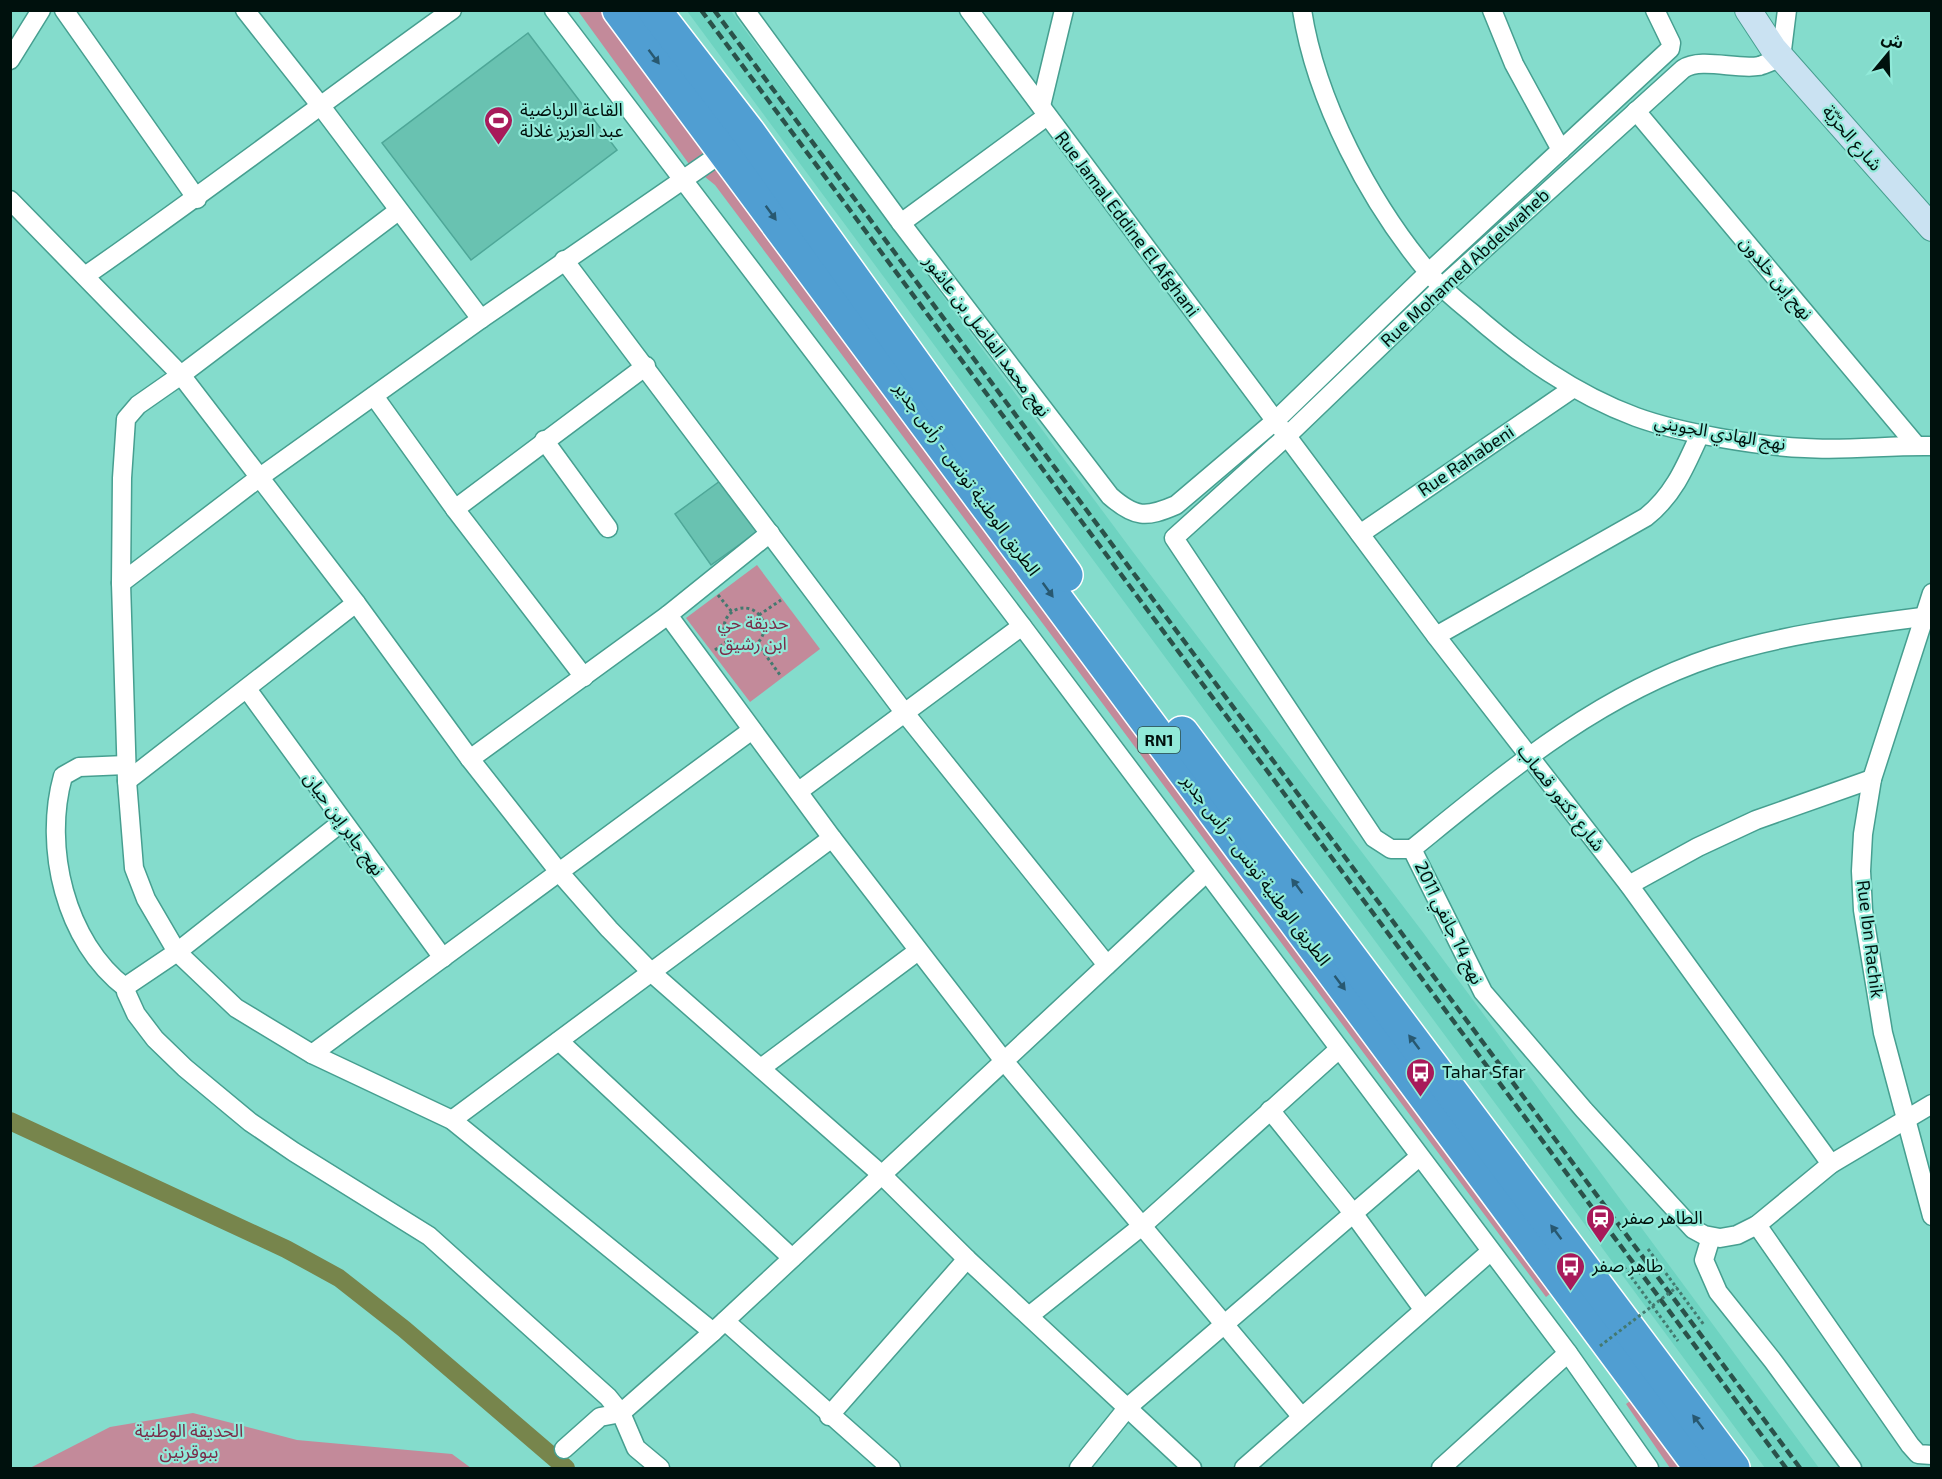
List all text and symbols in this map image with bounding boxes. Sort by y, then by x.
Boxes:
north arrow [1858,24,1918,84]
text: ش [1879,27,1907,53]
one-way arrow [648,49,660,65]
place label: القاعة الرياضية عبد العزيز غلالة [520,98,624,142]
street label: شارع الحرّيّة [1815,100,1887,177]
sports icon: القاعة الرياضية عبد العزيز غلالة [483,104,515,146]
street label: Rue Jamal Eddine El Afghani [1051,126,1205,320]
street label: Rue Mohamed Abdelwaheb [1376,183,1553,351]
one-way arrow [764,206,776,221]
street label: نهج إبن خلدون [1733,231,1818,325]
street label: نهج محمد الفاضل بن عاشور [917,249,1056,422]
street label: الطريق الوطنية تونس - رأس جدير [889,376,1046,580]
street label: نهج الهادي الجويني [1652,410,1788,458]
street label: Rue Rahabeni [1413,420,1518,500]
one-way arrow [1042,582,1054,597]
park label: حديقة حي ابن رشيق [717,611,789,655]
road number: RN1 [1138,727,1180,753]
street label: شارع دكتور قصاب [1510,740,1610,858]
street label: نهج جابر إبن حيان [297,767,390,881]
street label: الطريق الوطنية تونس - رأس جدير [1176,769,1336,970]
street label: نهج 14 جانفي 2011 [1408,857,1489,989]
one-way arrow [1291,879,1303,895]
street label: Rue Ibn Rachik [1853,879,1889,999]
one-way arrow [1333,975,1345,990]
one-way arrow [1408,1035,1420,1051]
bus stop icon: Tahar Sfar [1405,1056,1437,1098]
place label: Tahar Sfar [1442,1060,1526,1082]
station icon: الطاهر صفر [1585,1202,1617,1244]
place label: الطاهر صفر [1621,1206,1703,1229]
one-way arrow [1550,1224,1562,1240]
bus stop icon: طاهر صفر [1555,1250,1587,1292]
place label: طاهر صفر [1591,1254,1663,1277]
one-way arrow [1692,1414,1704,1430]
park label: الحديقة الوطنية ببوقرنين [135,1419,243,1463]

